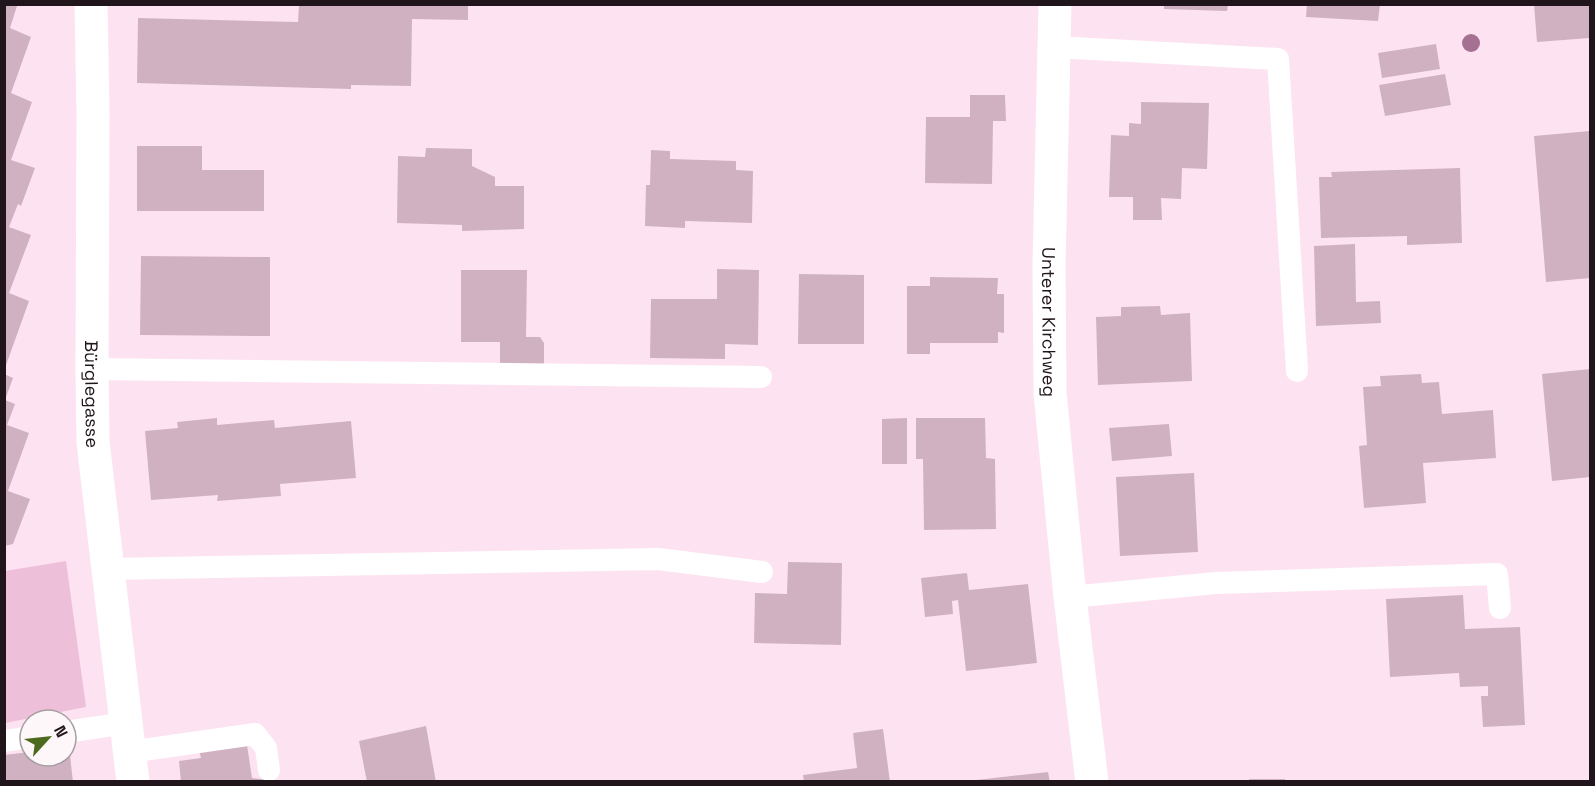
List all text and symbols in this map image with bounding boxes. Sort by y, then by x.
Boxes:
street label: Unterer Kirchweg [1037,247,1062,397]
street label: Bürglegasse [80,340,105,449]
north arrow [18,708,78,768]
text: N [49,722,73,741]

